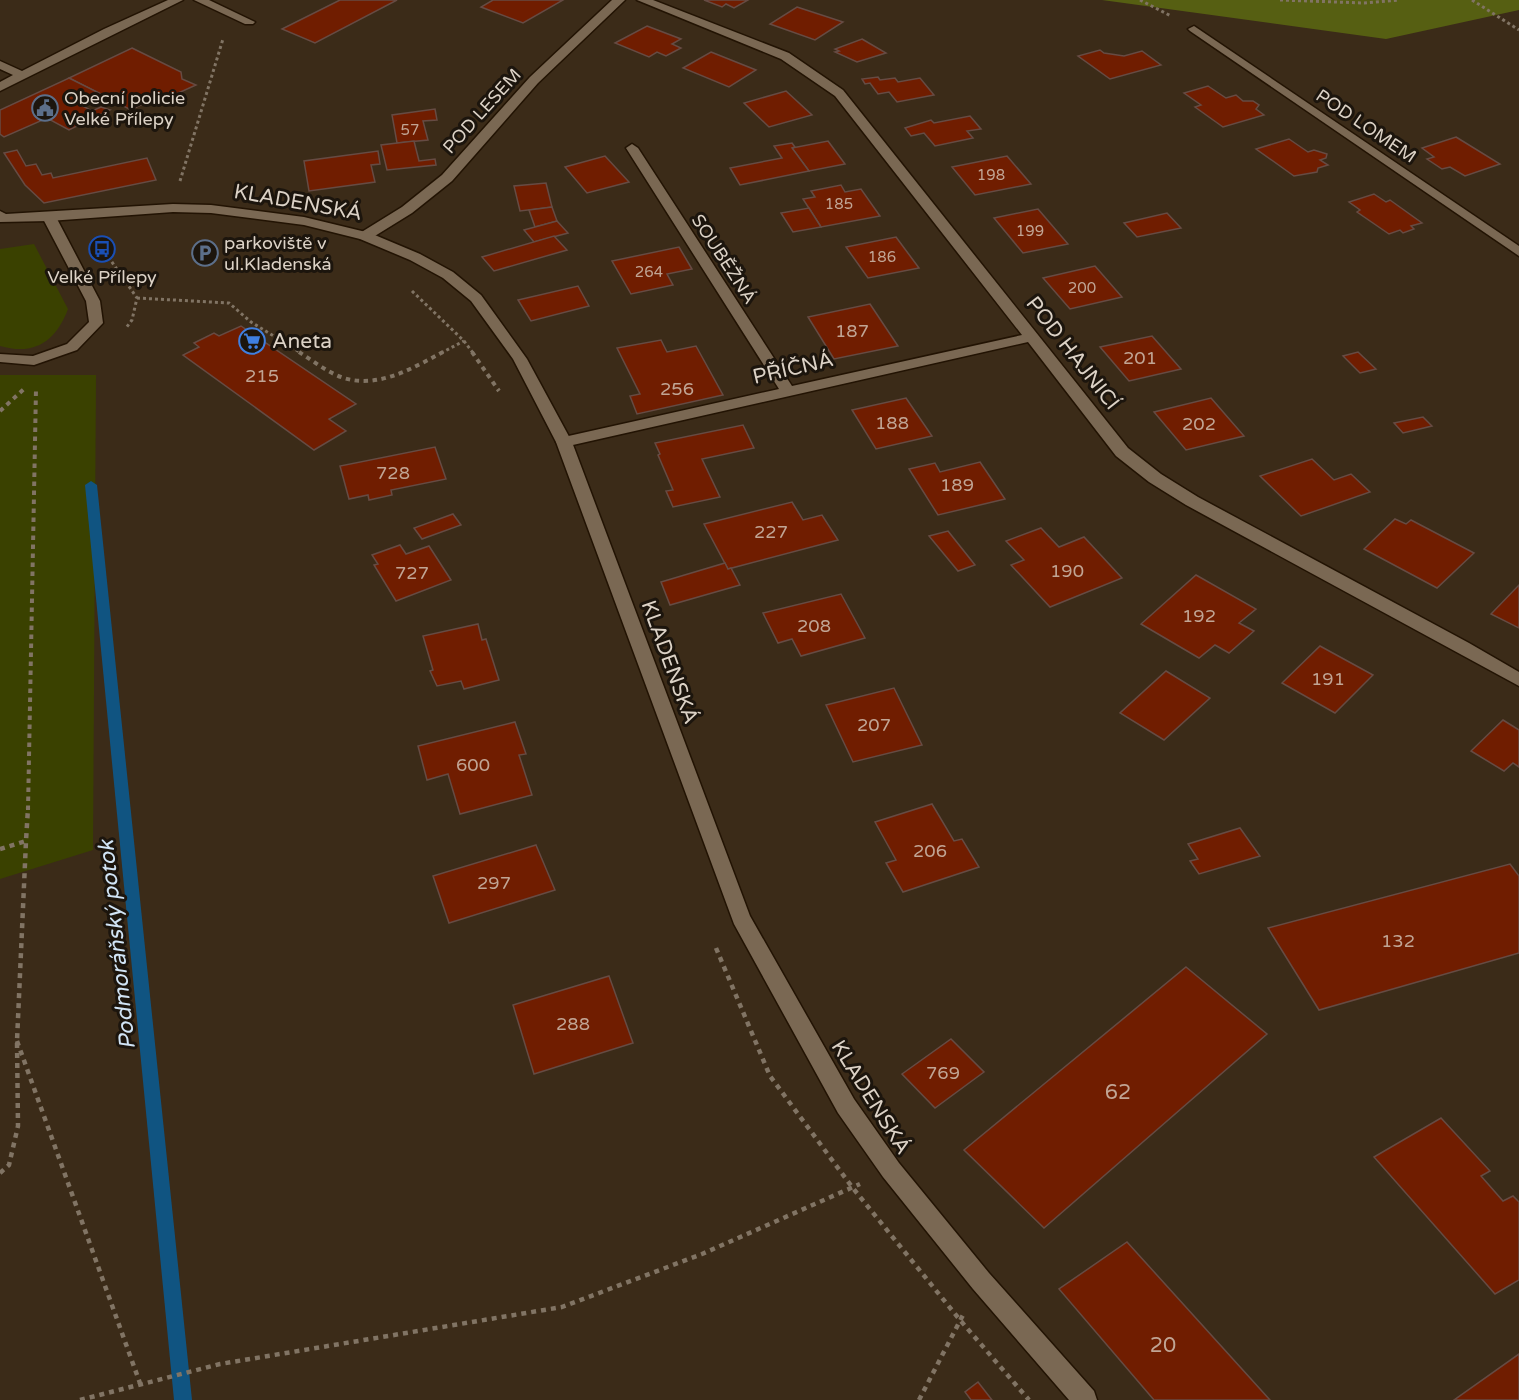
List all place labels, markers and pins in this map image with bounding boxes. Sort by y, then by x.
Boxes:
place label: Obecní policie Velké Přílepy [64,87,185,130]
public building icon: Obecní policie Velké Přílepy [30,93,60,123]
place label: parkoviště v ul.Kladenská [224,232,332,275]
bus stop icon: Velké Přílepy [87,234,117,264]
parking icon: parkoviště v ul.Kladenská [190,238,220,268]
place label: Velké Přílepy [47,266,157,288]
supermarket icon: Aneta [237,326,267,356]
place label: Aneta [272,329,332,354]

